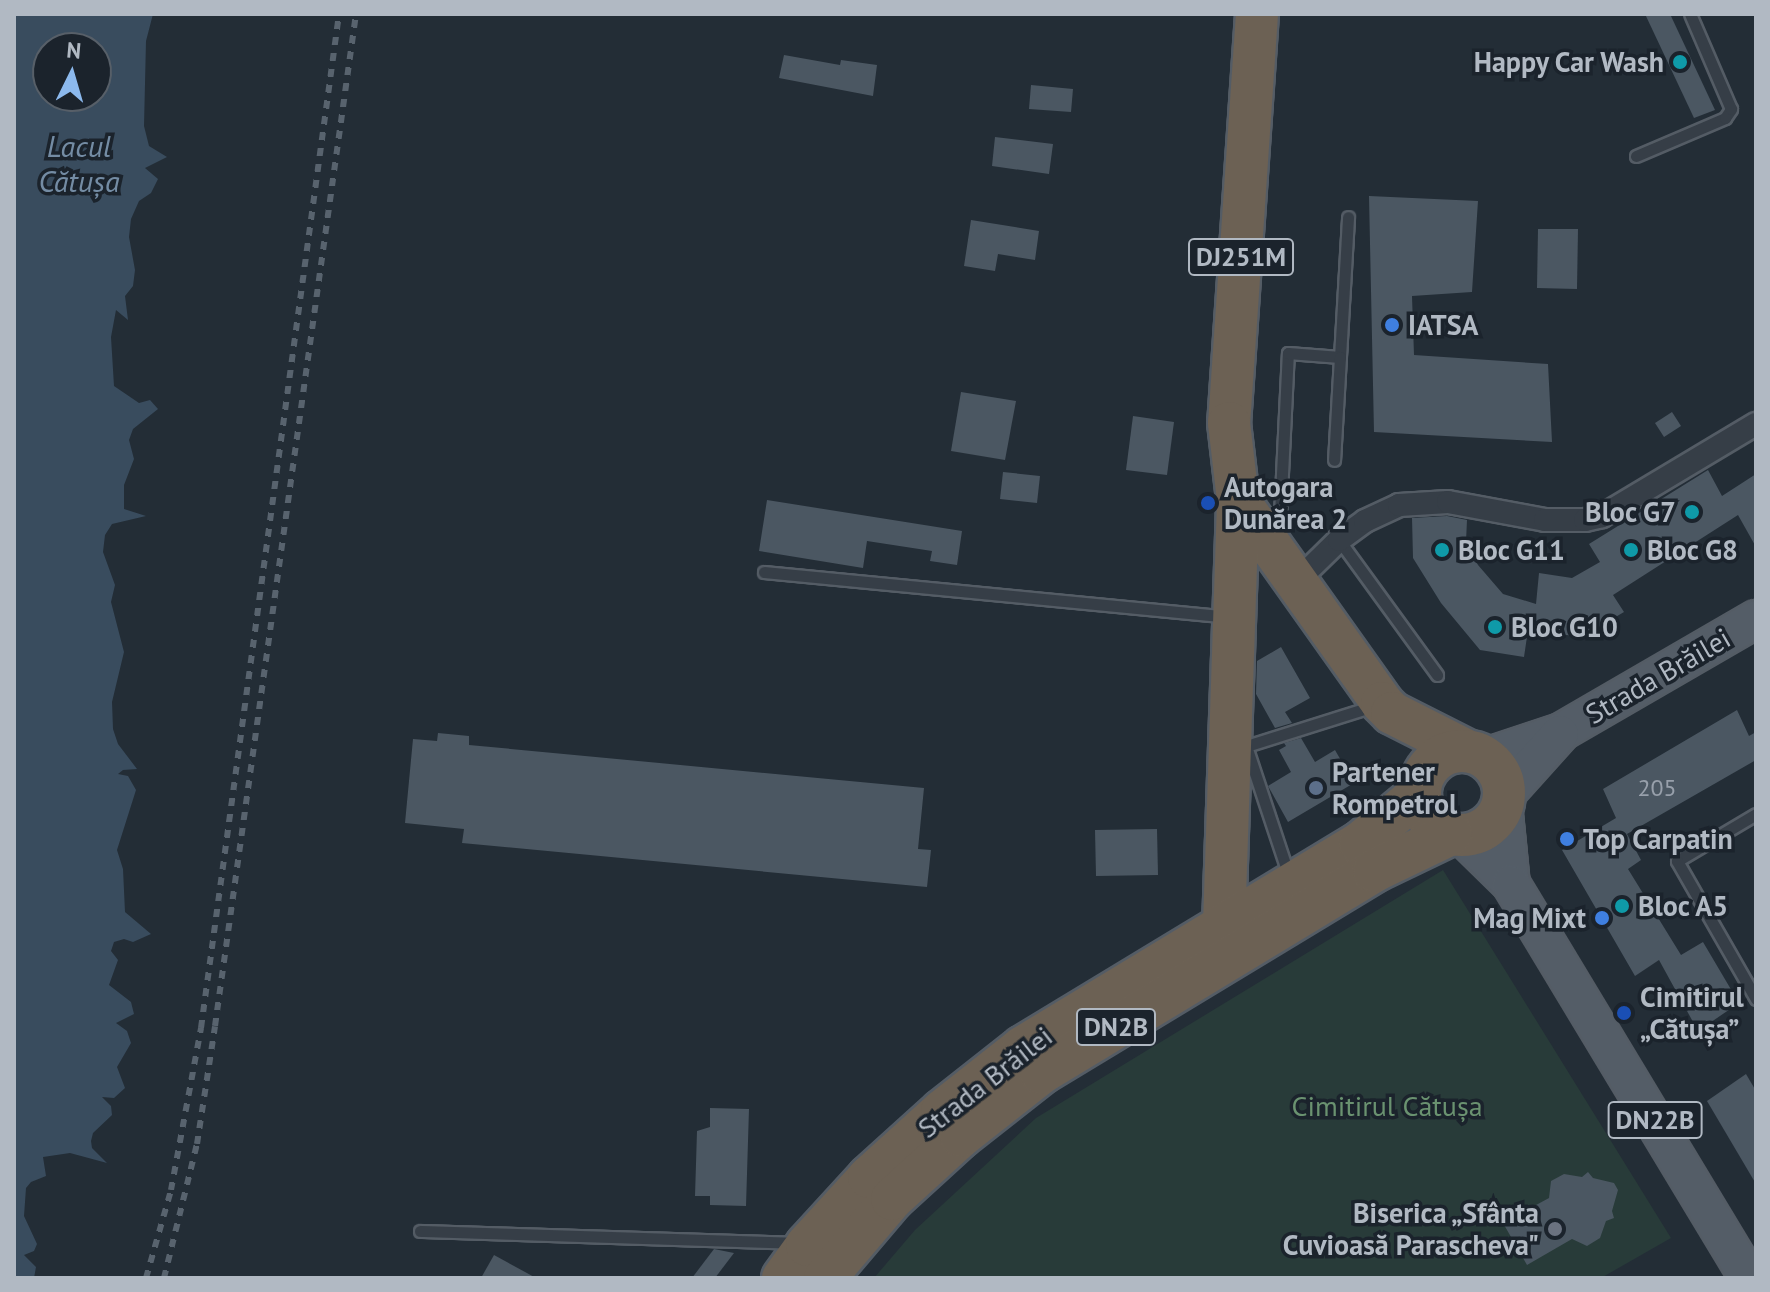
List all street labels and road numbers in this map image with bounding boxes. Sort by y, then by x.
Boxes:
road number: DJ251M [1187,235,1295,279]
street label: Strada Brăilei [1580,621,1736,731]
road number: DN2B [1074,1005,1158,1049]
street label: Strada Brăilei [911,1019,1059,1145]
road number: DN22B [1607,1098,1703,1142]

